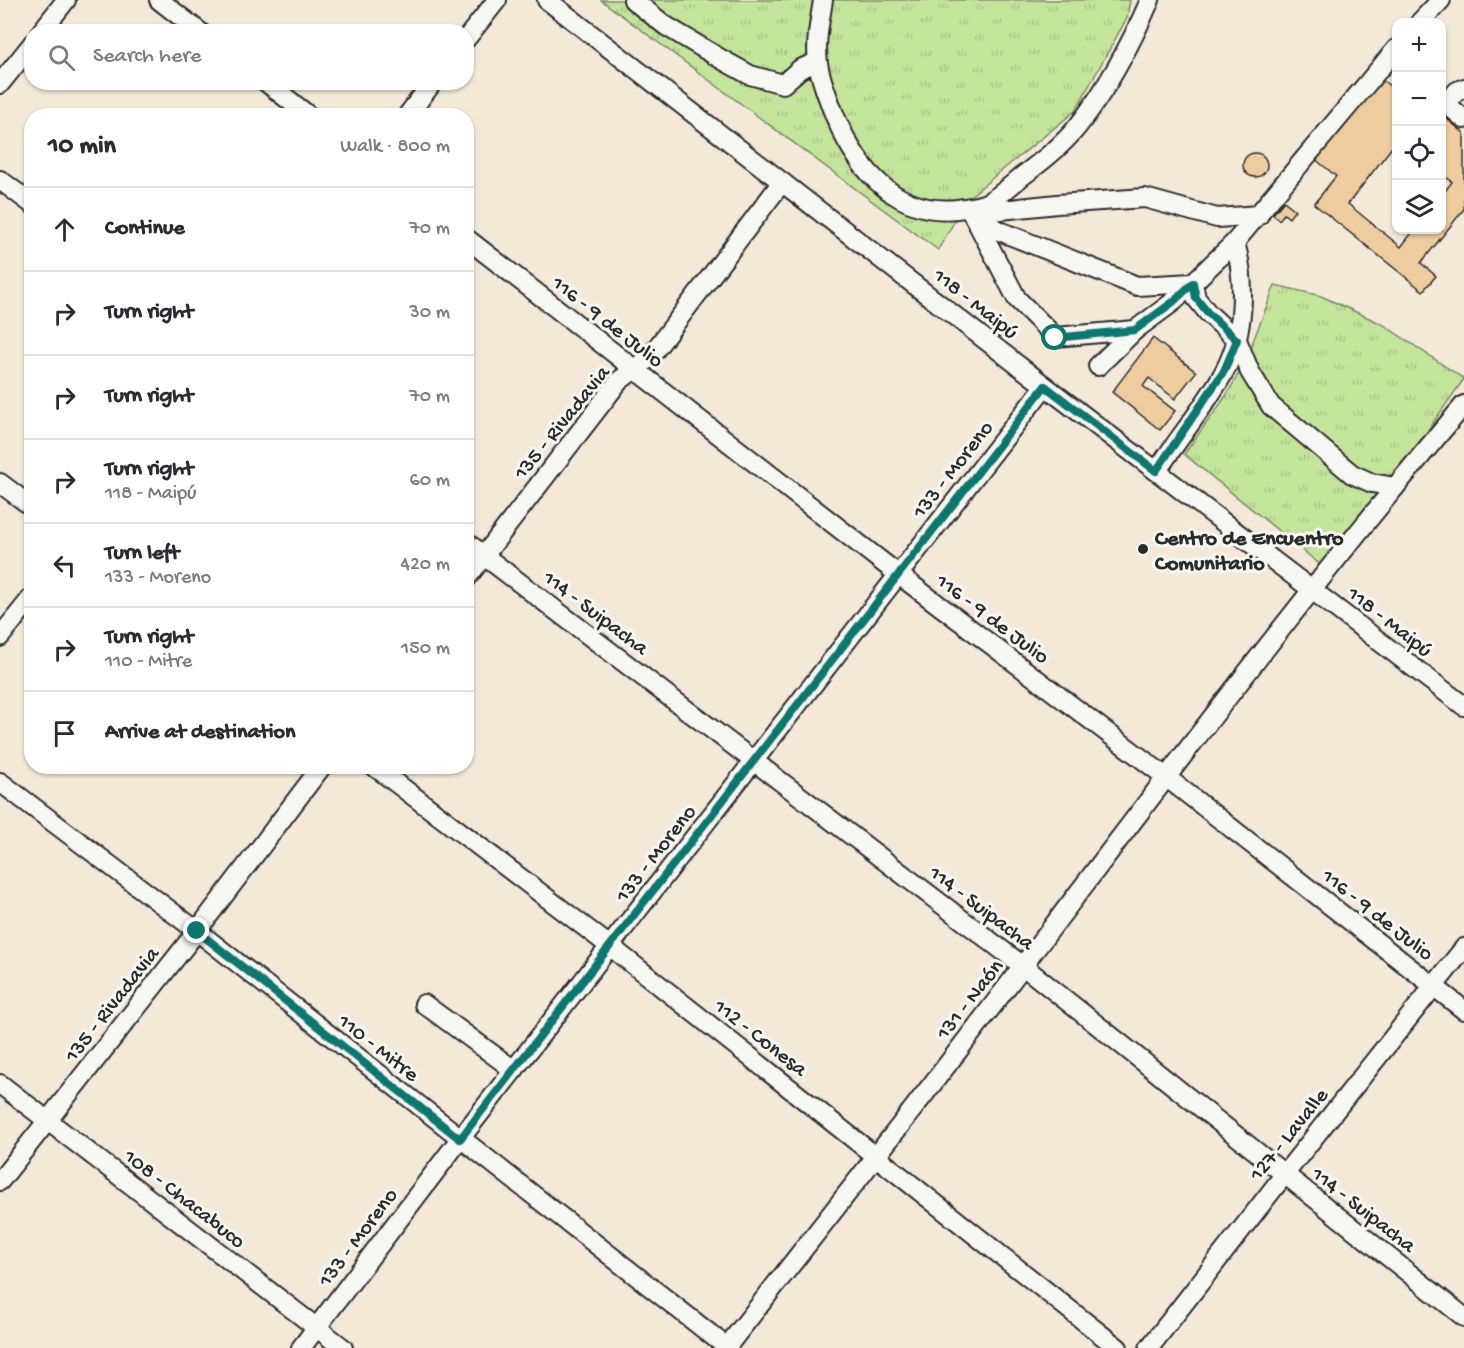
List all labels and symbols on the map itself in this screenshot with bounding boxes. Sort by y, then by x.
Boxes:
street label: 118 - Maipú [926,263,1022,346]
street label: 116 - 9 de Julio [545,271,668,375]
route start [1041,324,1067,350]
street label: 135 - Rivadavia [509,361,618,487]
street label: 133 - Moreno [907,416,1000,525]
place label: Centro de Encuentro Comunitario [1154,527,1344,578]
marker: Centro de Encuentro Comunitario [1136,542,1150,556]
street label: 114 - Suipacha [536,565,653,663]
street label: 116 - 9 de Julio [929,569,1053,671]
street label: 118 - Maipú [1340,581,1436,664]
street label: 133 - Moreno [610,800,703,909]
street label: 114 - Suipacha [922,860,1039,958]
street label: 116 - 9 de Julio [1315,864,1438,968]
route end [183,917,209,943]
street label: 135 - Rivadavia [59,942,167,1069]
street label: 131 - Naón [931,955,1011,1047]
street label: 112 - Conesa [707,994,812,1084]
street label: 110 - Mitre [331,1009,424,1089]
street label: 127 - Lavalle [1244,1083,1336,1188]
street label: 108 - Chacabuco [117,1144,250,1256]
street label: 114 - Suipacha [1304,1162,1421,1260]
street label: 133 - Moreno [313,1184,405,1294]

